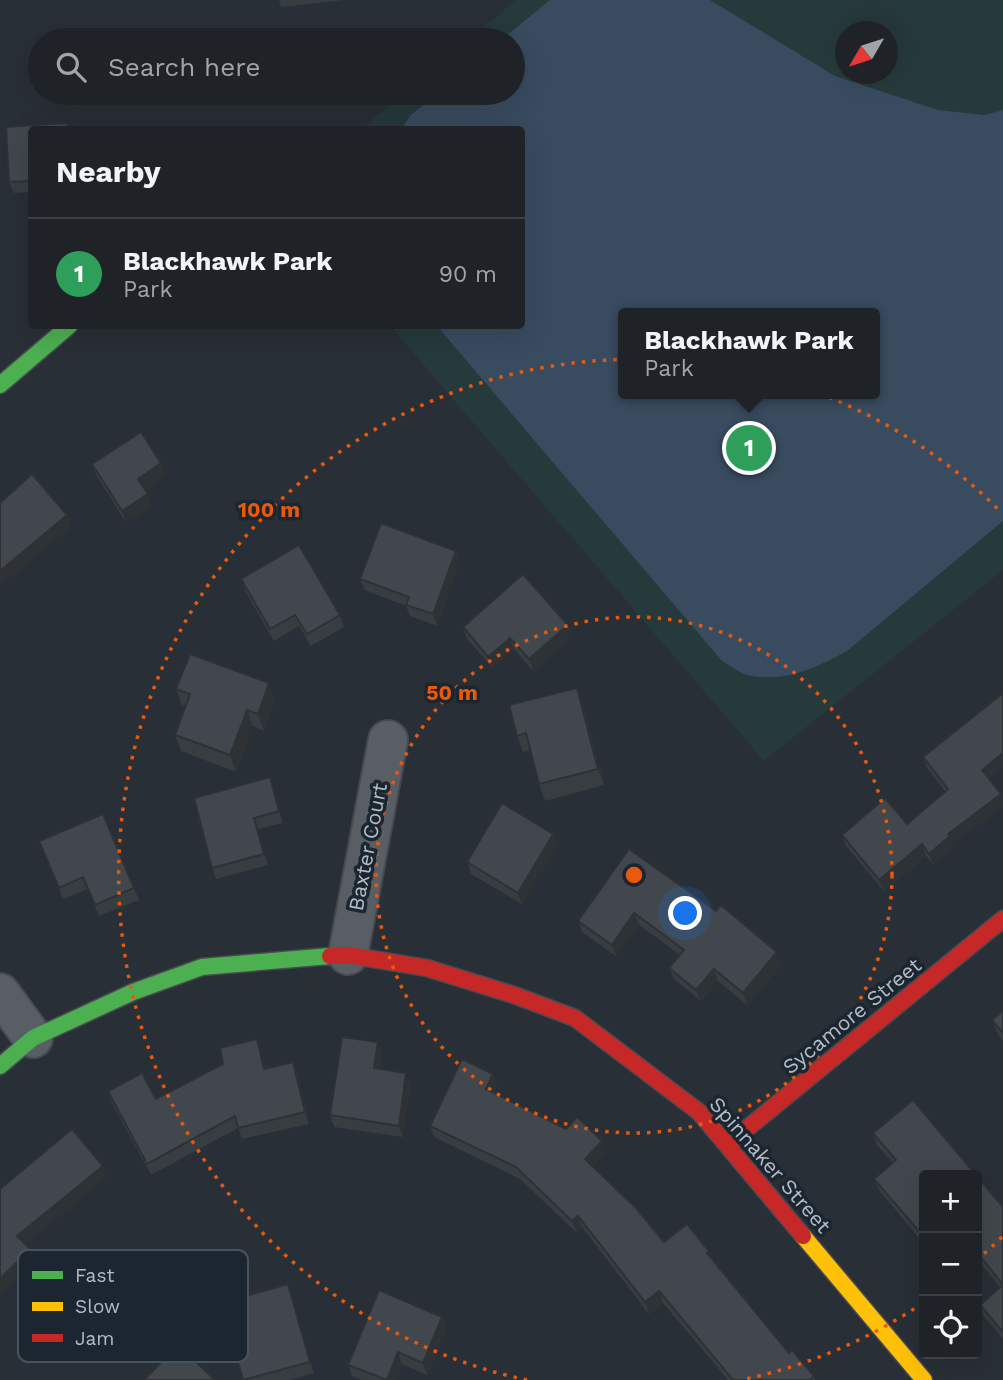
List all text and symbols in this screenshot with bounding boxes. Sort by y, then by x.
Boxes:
north arrow [835,21,898,84]
search box [28,28,525,105]
icon: search [52,48,90,86]
text: Search here [108,52,260,82]
text: Nearby [56,154,161,189]
text: Blackhawk Park [123,246,332,276]
text: 1 [74,261,84,288]
text: 90 m [439,261,497,288]
text: Park [123,276,172,303]
popup [618,308,880,399]
text: Blackhawk Park [644,325,854,355]
text: Park [644,355,694,382]
pin: 1 [726,422,772,474]
text: 100 m [238,497,300,522]
text: 50 m [426,680,478,705]
street label: Baxter Court [343,781,392,913]
centre of rings [622,863,646,887]
your location [668,896,702,930]
street label: Sycamore Street [777,952,926,1079]
street label: Spinnaker Street [704,1092,836,1238]
map controls [919,1170,982,1359]
button: + [919,1170,982,1233]
button: − [919,1233,982,1296]
legend [18,1250,248,1362]
text: Fast [75,1264,114,1287]
text: Slow [75,1295,120,1318]
button: locate [919,1296,982,1359]
text: Jam [75,1327,114,1350]

